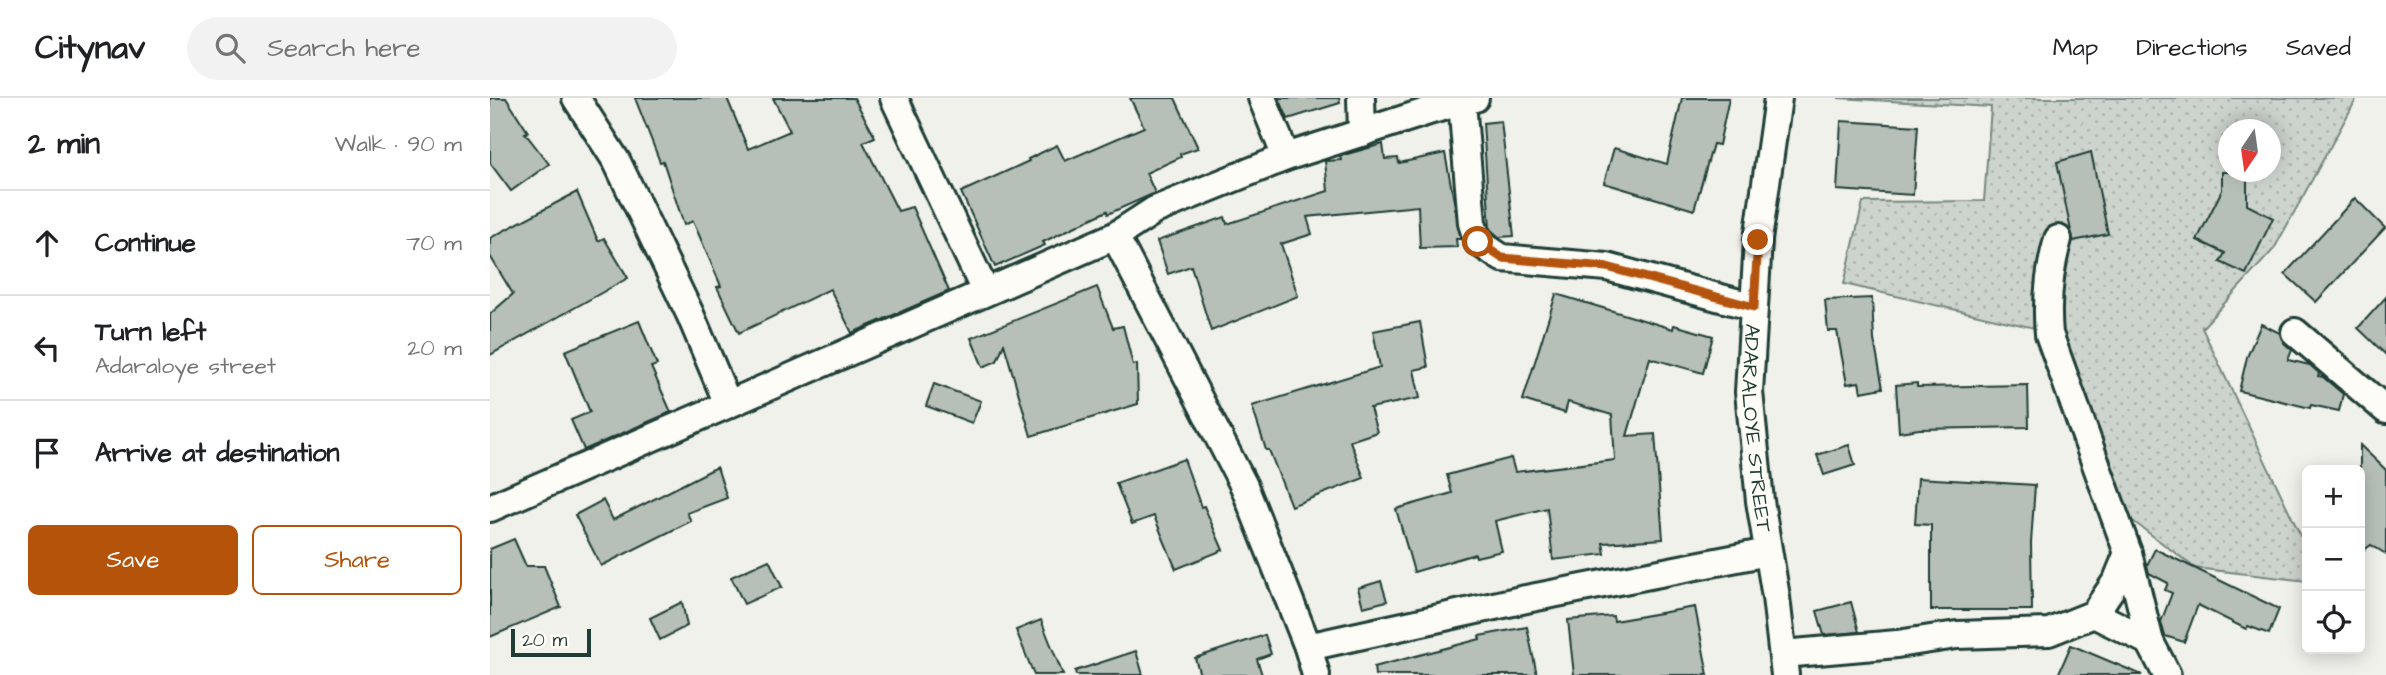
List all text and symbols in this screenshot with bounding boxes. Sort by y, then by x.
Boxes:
search box [187,17,677,80]
text: Citynav [35,25,145,71]
icon: search [211,29,249,67]
text: Search here [267,30,421,66]
text: Map [2053,31,2098,65]
text: Directions [2136,31,2248,65]
text: Saved [2286,31,2351,65]
north arrow [2218,119,2281,182]
text: 2 min [28,123,100,165]
text: Walk · 90 m [335,128,462,160]
icon: ahead [28,224,66,262]
route end [1742,224,1773,255]
text: Continue [95,225,196,261]
route start [1462,226,1493,257]
text: 70 m [406,227,462,259]
text: Turn left [95,314,206,350]
street label: ADARALOYE STREET [1734,323,1779,535]
icon: left [28,329,66,367]
text: 20 m [407,332,462,364]
text: Adaraloye street [95,350,276,382]
icon: arrive [28,434,66,472]
text: Arrive at destination [95,435,340,471]
map controls [2302,465,2365,654]
button: + [2302,465,2365,528]
button: Save [28,525,238,595]
button: Share [252,525,462,595]
button: − [2302,528,2365,591]
button: locate [2302,591,2365,654]
scale bar [511,626,592,658]
text: 20 m [522,627,567,654]

